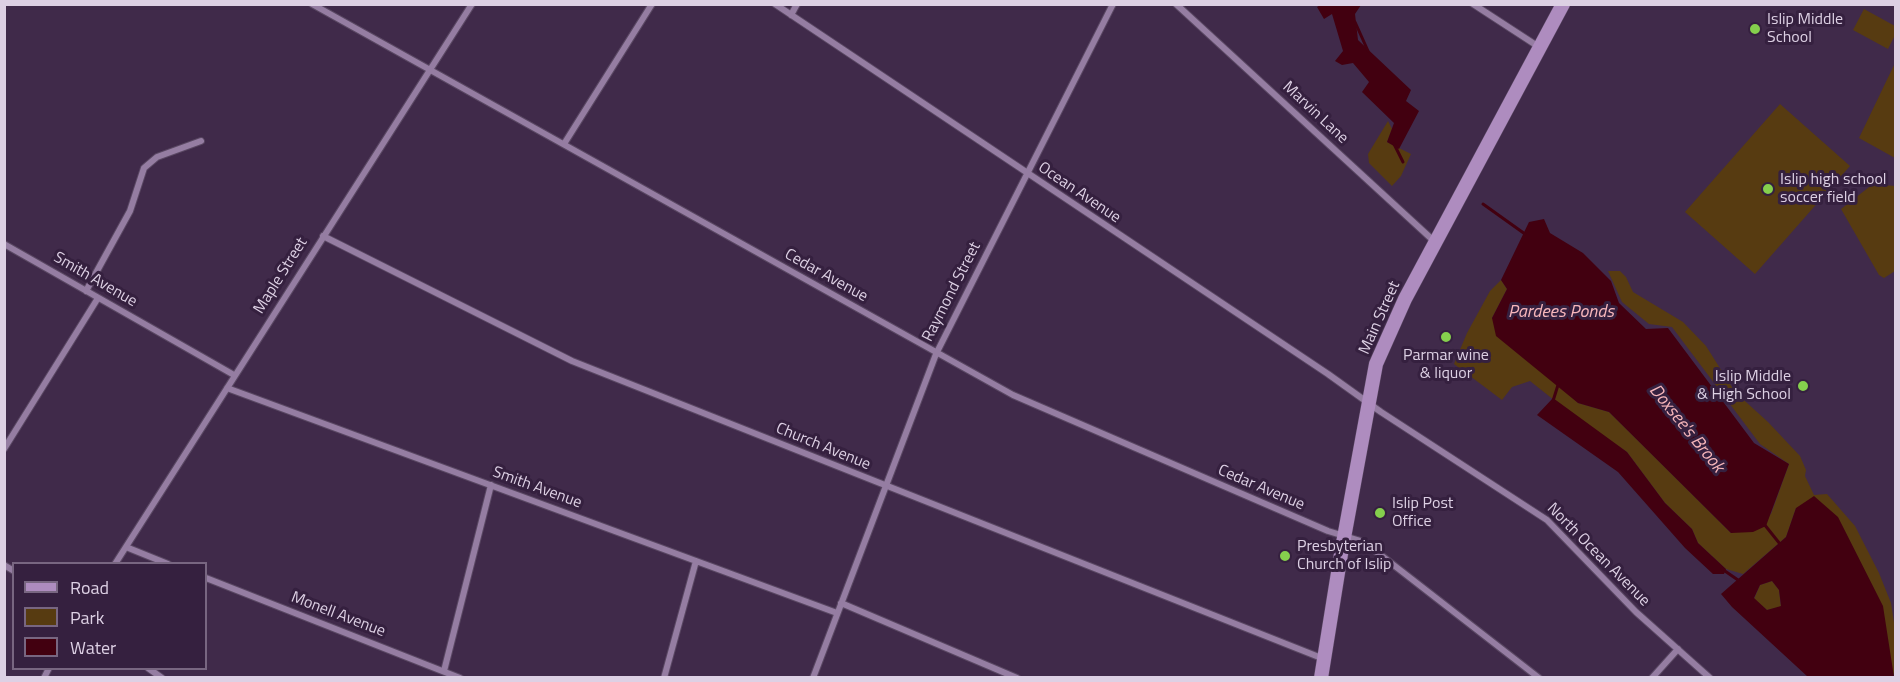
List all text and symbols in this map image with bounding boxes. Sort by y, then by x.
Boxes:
place label: Islip Middle School [1767,10,1843,48]
marker: Islip Middle School [1748,22,1762,36]
street label: Marvin Lane [1278,78,1352,148]
street label: Ocean Avenue [1034,158,1124,228]
place label: Islip high school soccer field [1780,170,1887,208]
marker: Islip high school soccer field [1761,182,1775,196]
street label: Maple Street [250,234,312,318]
street label: Raymond Street [919,239,985,345]
street label: Cedar Avenue [781,245,871,307]
street label: Smith Avenue [50,248,140,312]
street label: Main Street [1355,278,1405,358]
water label: Pardees Ponds [1508,302,1614,324]
marker: Parmar wine & liquor [1439,330,1453,344]
place label: Parmar wine & liquor [1403,346,1489,384]
place label: Islip Middle & High School [1697,367,1791,405]
marker: Islip Middle & High School [1796,379,1810,393]
water label: Doxsee's Brook [1644,380,1728,478]
street label: Church Avenue [773,419,873,475]
street label: Cedar Avenue [1215,461,1307,515]
street label: Smith Avenue [490,463,584,513]
place label: Islip Post Office [1392,494,1453,532]
street label: North Ocean Avenue [1542,499,1654,611]
marker: Islip Post Office [1373,506,1387,520]
place label: Presbyterian Church of Islip [1297,537,1392,575]
marker: Presbyterian Church of Islip [1278,549,1292,563]
legend [12,562,207,670]
text: Road [70,574,109,601]
street label: Monell Avenue [288,588,388,642]
text: Park [70,604,104,631]
text: Water [70,634,116,661]

